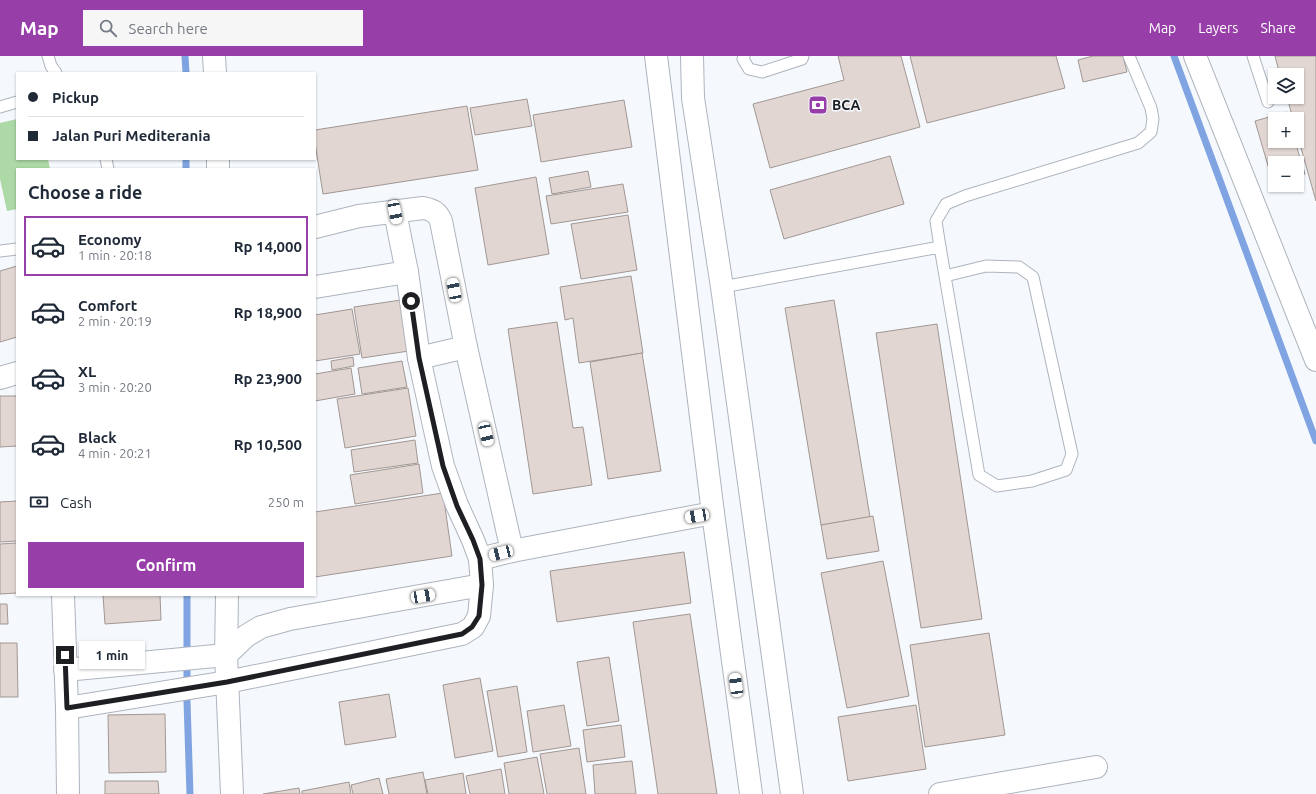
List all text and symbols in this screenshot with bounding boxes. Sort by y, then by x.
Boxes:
search box [83,10,363,46]
text: Map [20,17,59,39]
icon: search [97,17,119,39]
text: Search here [129,20,208,37]
text: Map [1149,20,1176,36]
text: Layers [1198,20,1238,36]
text: Share [1260,20,1296,36]
map controls [1268,68,1304,192]
button: layers [1268,68,1304,104]
text: Pickup [52,89,99,106]
bank icon: BCA [807,94,829,116]
place label: BCA [832,97,861,113]
button: + [1268,112,1304,148]
text: Jalan Puri Mediterania [52,127,211,144]
button: − [1268,156,1304,192]
text: Choose a ride [28,182,142,202]
car [387,199,403,225]
icon: car [30,228,66,264]
text: Economy [78,231,142,248]
text: Rp 14,000 [234,238,302,255]
text: 1 min · 20:18 [78,248,152,262]
car [446,277,462,303]
route start [402,292,420,310]
icon: car [30,294,66,330]
text: Comfort [78,297,137,314]
text: Rp 18,900 [234,304,302,321]
text: 2 min · 20:19 [78,314,152,328]
icon: car [30,360,66,396]
text: XL [78,363,96,380]
text: Rp 23,900 [234,370,302,387]
text: 3 min · 20:20 [78,380,152,394]
car [477,421,495,447]
icon: car [30,426,66,462]
text: Black [78,429,117,446]
text: Rp 10,500 [234,436,302,453]
text: 4 min · 20:21 [78,446,152,460]
icon: cash [28,491,50,513]
text: Cash [60,494,92,511]
text: 250 m [268,495,304,509]
car [684,508,710,524]
button: Confirm [28,542,304,588]
car [488,544,514,562]
car [410,588,436,604]
callout: 1 min [79,641,145,669]
route end [56,646,74,664]
text: 1 min [96,648,128,662]
car [728,672,744,698]

